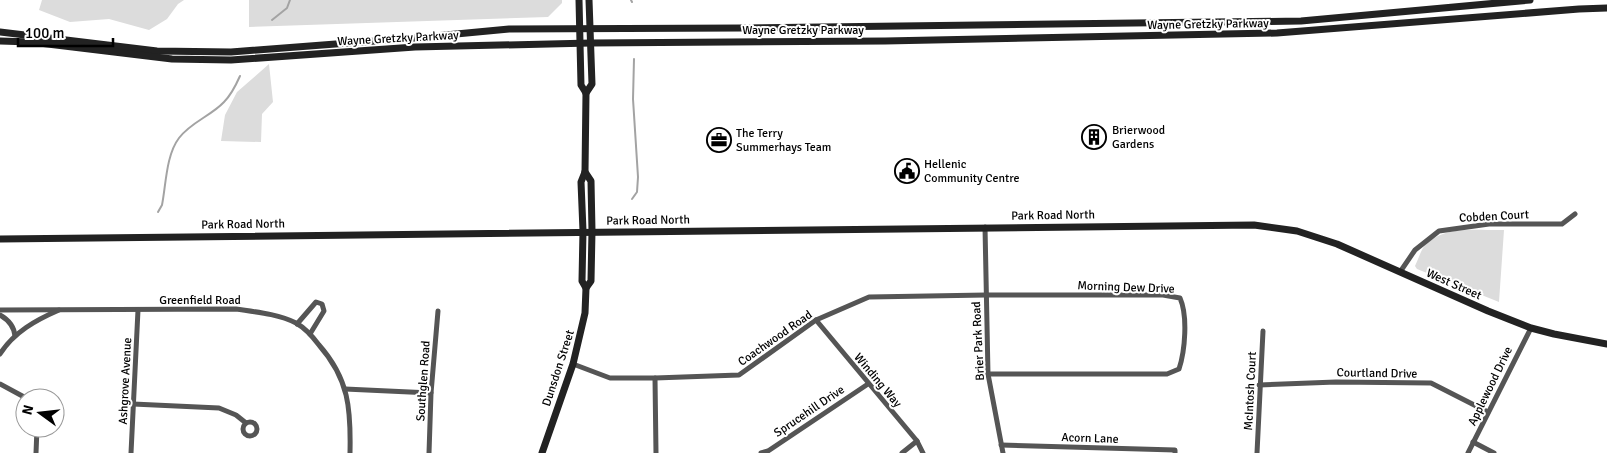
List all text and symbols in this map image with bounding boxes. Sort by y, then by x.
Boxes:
scale bar [18,15,112,47]
street label: Wayne Gretzky Parkway [1147,16,1269,33]
street label: Wayne Gretzky Parkway [742,23,864,38]
text: 100 m [25,24,65,42]
street label: Wayne Gretzky Parkway [337,28,459,49]
place label: Brierwood Gardens [1112,123,1165,152]
building icon: Brierwood Gardens [1081,124,1107,150]
place label: The Terry Summerhays Team [736,126,831,155]
office icon: The Terry Summerhays Team [706,127,732,153]
place label: Hellenic Community Centre [924,157,1019,186]
public building icon: Hellenic Community Centre [894,158,920,184]
street label: Park Road North [1011,207,1095,224]
street label: Cobden Court [1459,207,1529,226]
street label: Park Road North [606,212,690,229]
street label: Park Road North [201,216,285,233]
street label: West Street [1424,266,1484,303]
street label: Morning Dew Drive [1077,278,1175,297]
street label: Greenfield Road [159,293,241,308]
street label: Brier Park Road [969,301,988,381]
street label: Coachwood Road [735,307,815,370]
street label: Dunsdon Street [539,328,578,408]
street label: Ashgrove Avenue [116,337,135,425]
street label: Southglen Road [413,340,434,422]
street label: Applewood Drive [1465,344,1516,428]
street label: Winding Way [851,350,905,411]
street label: McIntosh Court [1241,351,1260,431]
street label: Courtland Drive [1336,365,1418,382]
street label: Sprucehill Drive [771,382,847,440]
north arrow [15,388,65,438]
text: N [18,403,37,417]
street label: Acorn Lane [1061,430,1119,447]

